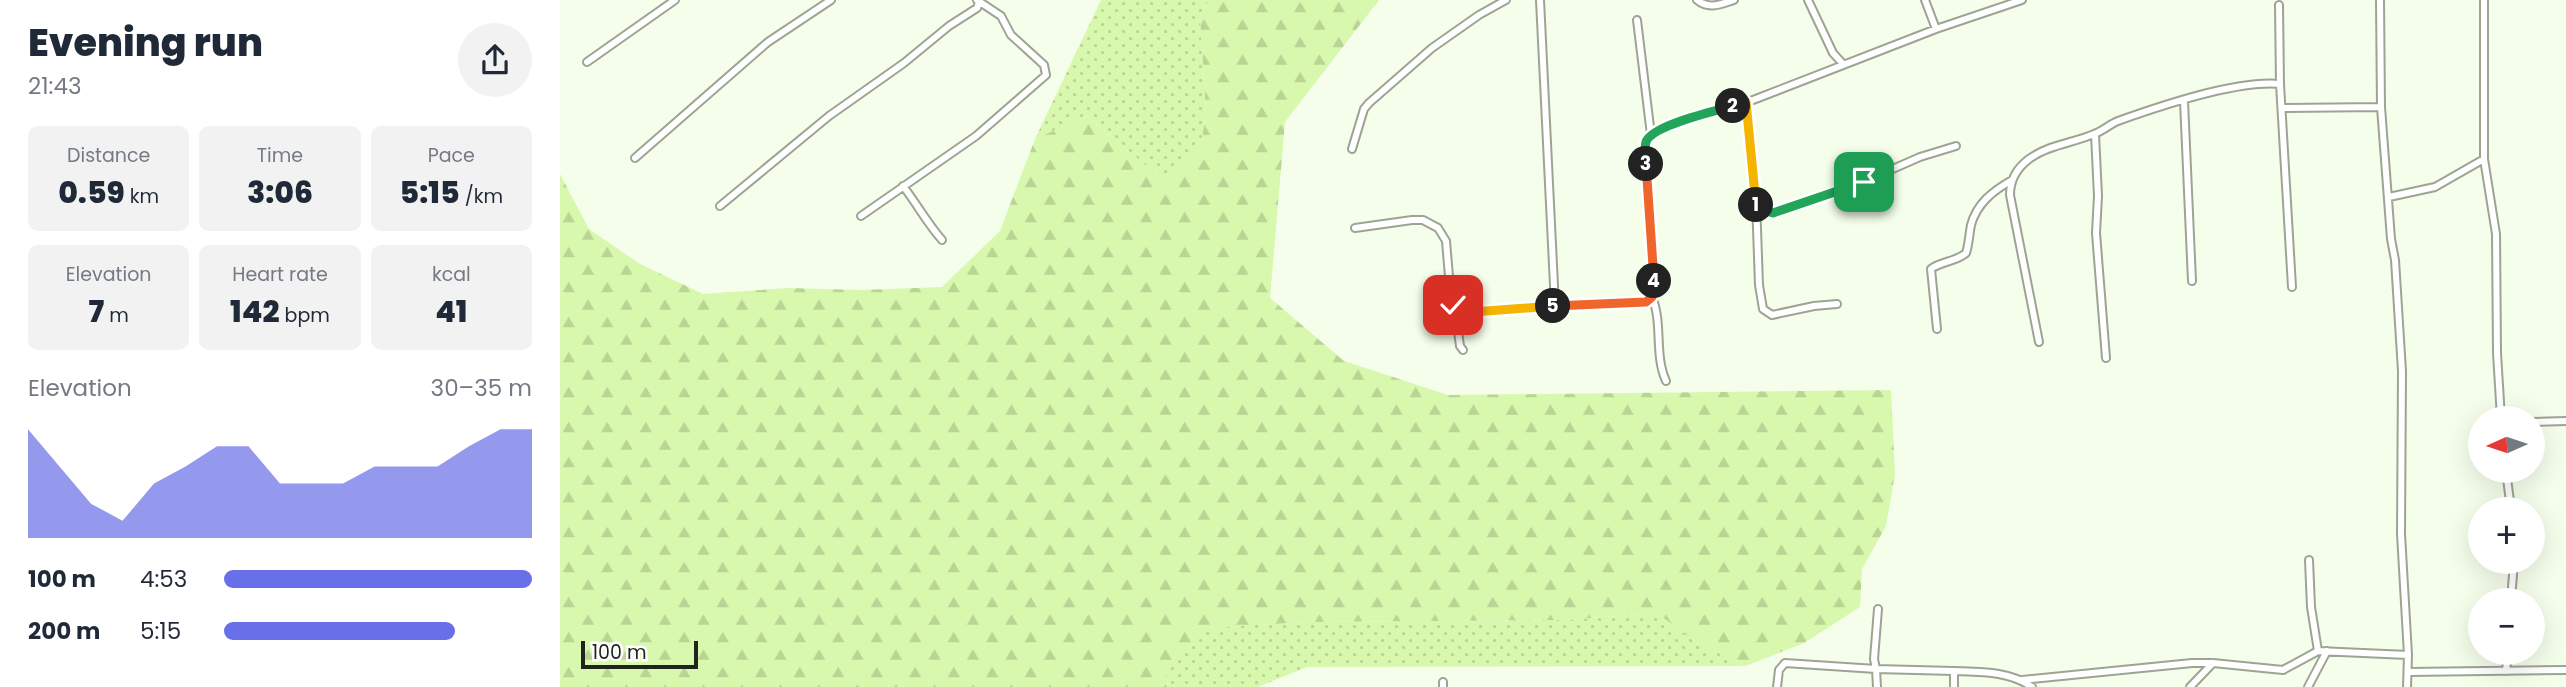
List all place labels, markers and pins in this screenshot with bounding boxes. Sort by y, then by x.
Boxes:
pin: 2 [1716,88,1750,124]
pin: 3 [1628,146,1664,182]
pin [1834,152,1894,212]
pin: 1 [1738,188,1774,222]
pin: 4 [1636,264,1672,298]
pin [1423,275,1483,335]
pin: 5 [1536,288,1570,324]

